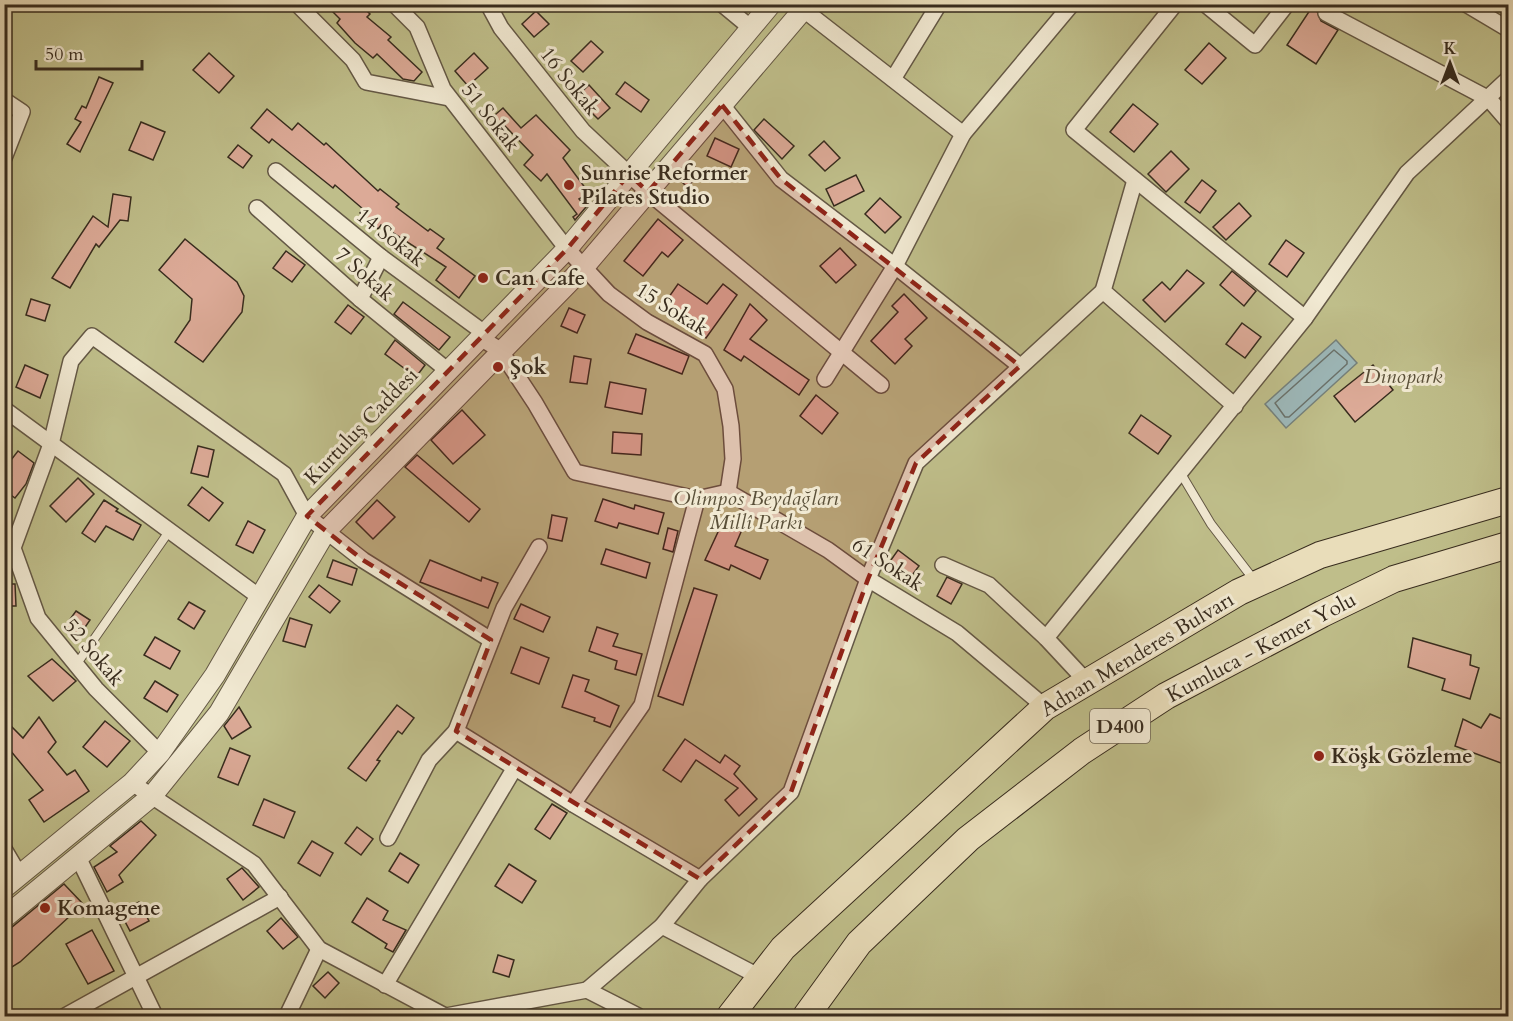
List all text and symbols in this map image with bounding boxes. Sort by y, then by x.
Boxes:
scale bar [36,33,142,71]
north arrow [1420,33,1480,93]
text: K [1444,38,1457,60]
street label: 16 Sokak [533,41,607,122]
text: 50 m [45,42,84,67]
street label: 51 Sokak [454,77,527,159]
place label: Sunrise Reformer Pilates Studio [581,159,748,212]
marker: Sunrise Reformer Pilates Studio [562,178,576,192]
street label: 14 Sokak [350,201,432,274]
street label: 7 Sokak [329,241,401,309]
place label: Can Cafe [495,264,585,293]
marker: Can Cafe [476,271,490,285]
street label: 15 Sokak [630,276,714,343]
place label: Şok [510,353,547,382]
marker: Şok [491,360,505,374]
street label: Kurtuluş Caddesi [298,361,425,491]
park label: Dinopark [1364,362,1443,391]
park label: Olimpos Beydağları Millî Parkı [673,484,839,537]
street label: 61 Sokak [846,530,930,599]
street label: Adnan Menderes Bulvarı [1035,585,1239,724]
street label: Kumluca - Kemer Yolu [1161,585,1361,710]
street label: 52 Sokak [57,612,131,693]
road number: D400 [1090,709,1150,743]
place label: Köşk Gözleme [1331,742,1473,771]
marker: Köşk Gözleme [1312,749,1326,763]
place label: Komagene [57,894,161,923]
marker: Komagene [38,901,52,915]

